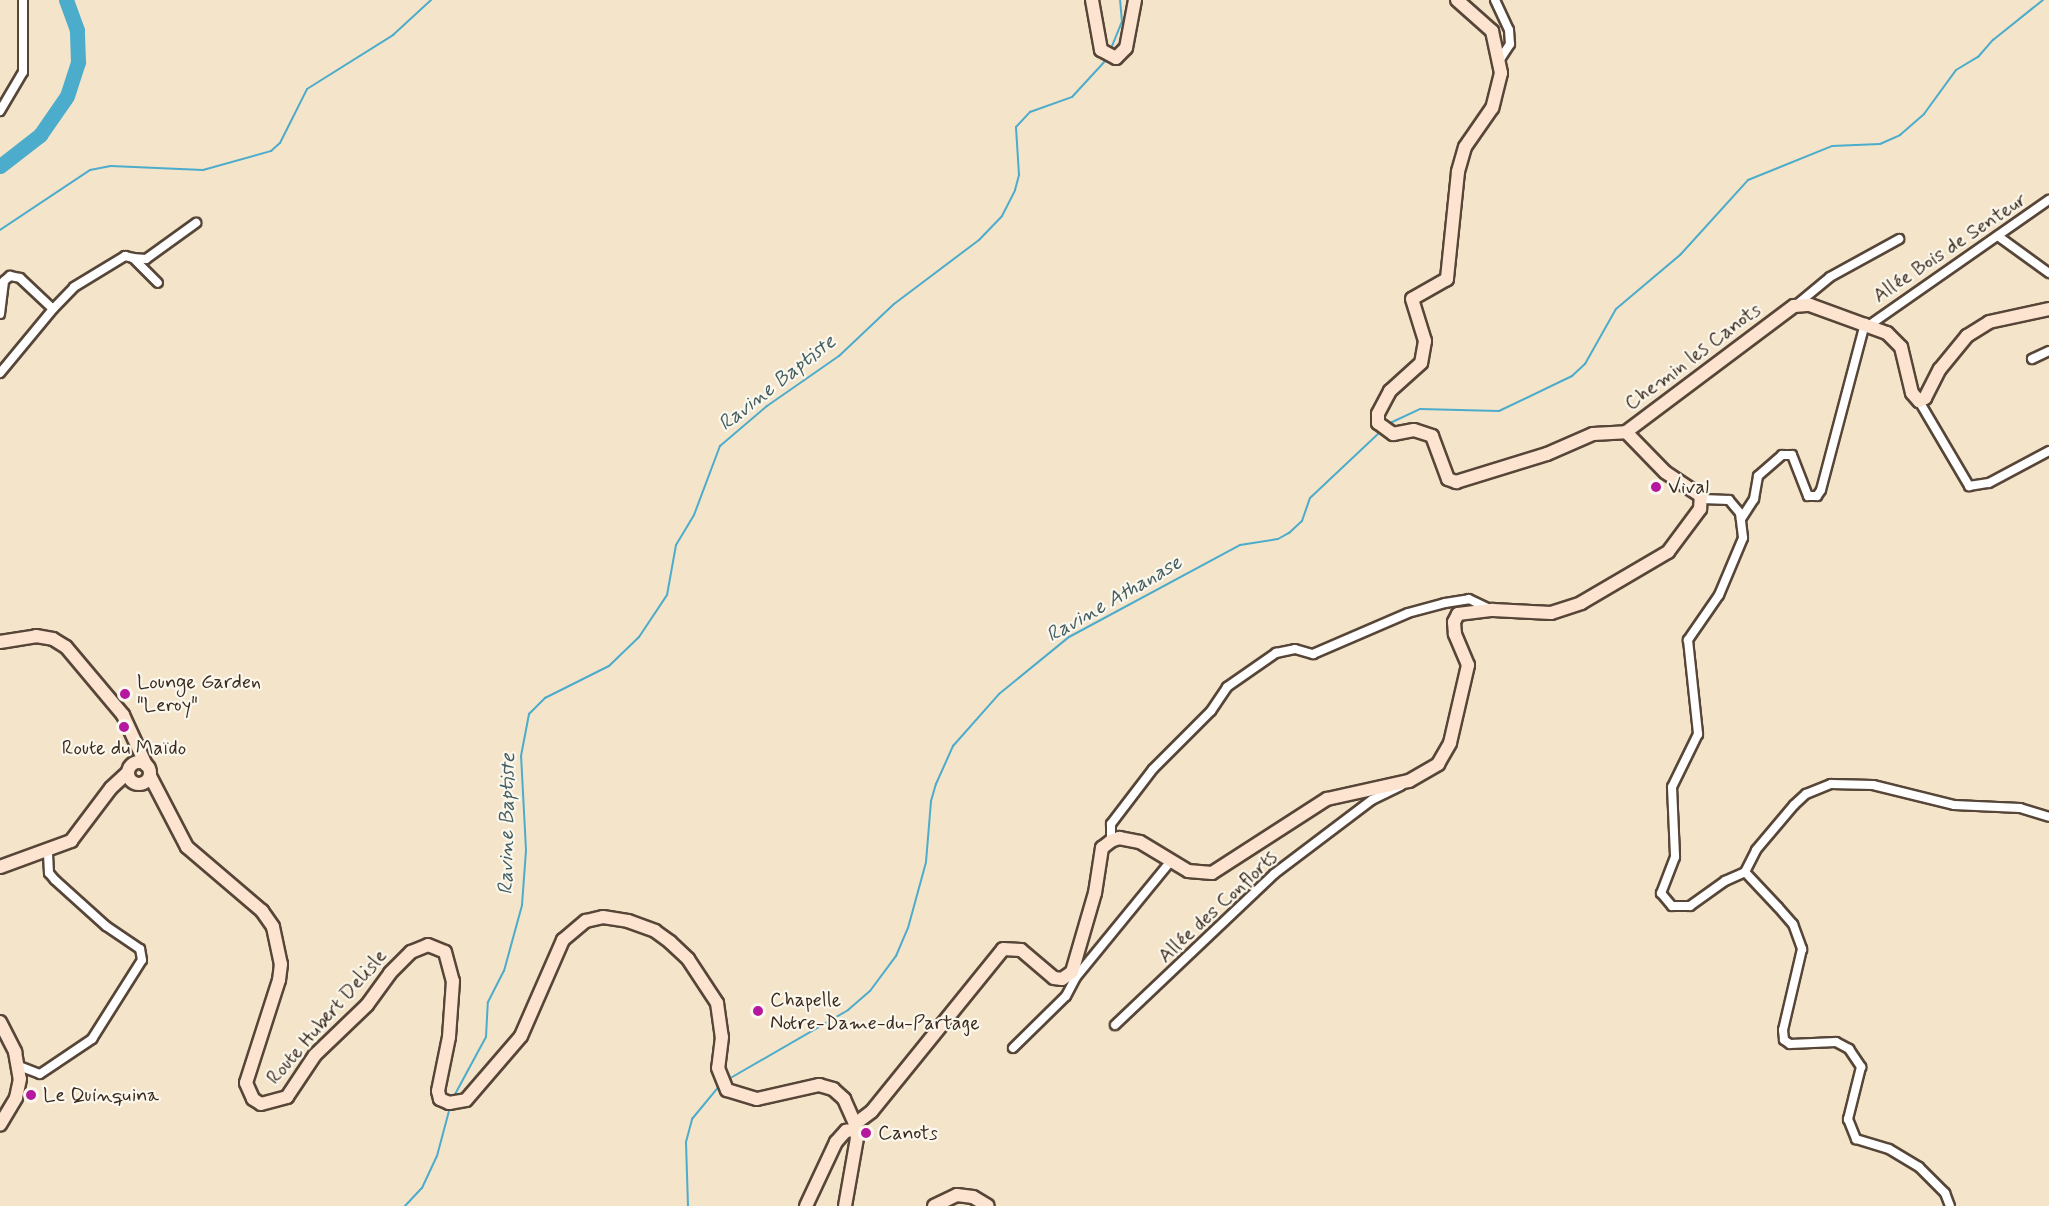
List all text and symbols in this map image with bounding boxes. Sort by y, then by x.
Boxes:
street label: Allée Bois de Senteur [1868,187,2032,309]
street label: Chemin les Canots [1620,298,1766,416]
water label: Ravine Baptiste [713,329,841,437]
place label: Vival [1668,475,1709,499]
marker: Vival [1649,480,1663,494]
water label: Ravine Athanase [1042,550,1186,648]
place label: Lounge Garden "Leroy" [137,670,261,717]
marker: Lounge Garden "Leroy" [118,687,132,701]
marker: Route du Maïdo [117,720,131,734]
place label: Route du Maïdo [62,736,186,760]
water label: Ravine Baptiste [493,753,521,895]
street label: Allée des Conflorts [1152,844,1284,970]
street label: Route Hubert Delisle [262,945,392,1089]
place label: Chapelle Notre-Dame-du-Partage [770,988,980,1035]
marker: Chapelle Notre-Dame-du-Partage [751,1004,765,1018]
place label: Le Quinquina [43,1083,158,1107]
marker: Le Quinquina [24,1088,38,1102]
place label: Canots [878,1121,938,1145]
marker: Canots [859,1126,873,1140]

